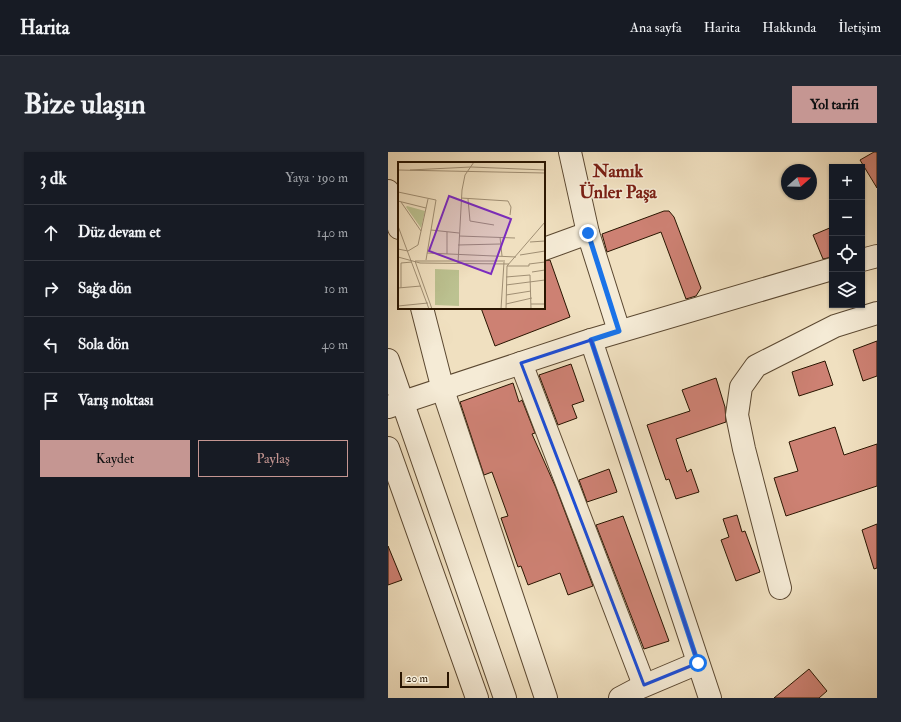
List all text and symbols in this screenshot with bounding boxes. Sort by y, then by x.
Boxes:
text: Harita [20,16,70,40]
text: Ana sayfa [630,19,682,36]
text: Harita [704,19,740,36]
text: Hakkında [762,19,816,36]
text: İletişim [838,19,881,36]
button: Yol tarifi [792,86,877,123]
text: Bize ulaşın [24,87,146,122]
district label: Namık Ünler Paşa [579,160,657,204]
inset map [398,162,545,309]
north arrow [781,164,817,200]
map controls [829,164,865,308]
button: + [829,164,865,200]
text: 3 dk [40,168,67,189]
text: Yaya · 190 m [285,170,348,186]
button: − [829,200,865,236]
icon: ahead [40,222,62,244]
text: Düz devam et [78,223,161,242]
route end [579,224,597,242]
text: 140 m [317,225,348,241]
button: locate [829,236,865,272]
button: layers [829,272,865,308]
icon: right [40,278,62,300]
text: Sağa dön [78,279,132,298]
text: 10 m [324,281,348,297]
icon: left [40,334,62,356]
text: Sola dön [78,335,129,354]
text: 40 m [322,337,348,353]
icon: arrive [40,390,62,412]
text: Varış noktası [78,391,153,410]
button: Kaydet [40,440,190,477]
button: Paylaş [198,440,348,477]
route start [689,654,707,672]
scale bar [400,670,449,689]
text: 20 m [406,672,428,685]

